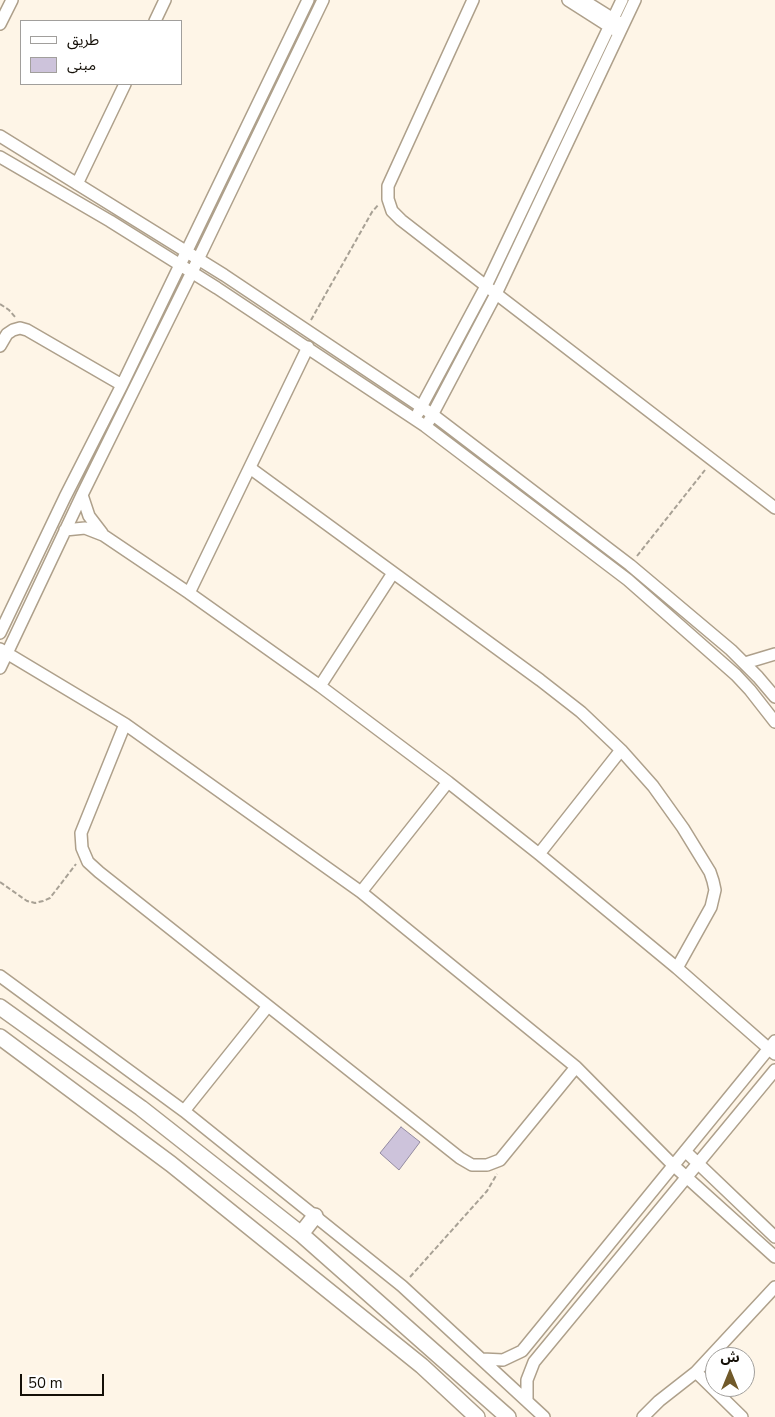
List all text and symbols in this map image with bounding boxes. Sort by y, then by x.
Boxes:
legend [20,20,182,85]
text: طريق [67,30,99,50]
text: مبنى [67,55,96,75]
north arrow [705,1347,755,1397]
text: ش [720,1348,740,1367]
scale bar [22,1364,106,1396]
text: 50 m [28,1373,63,1393]

